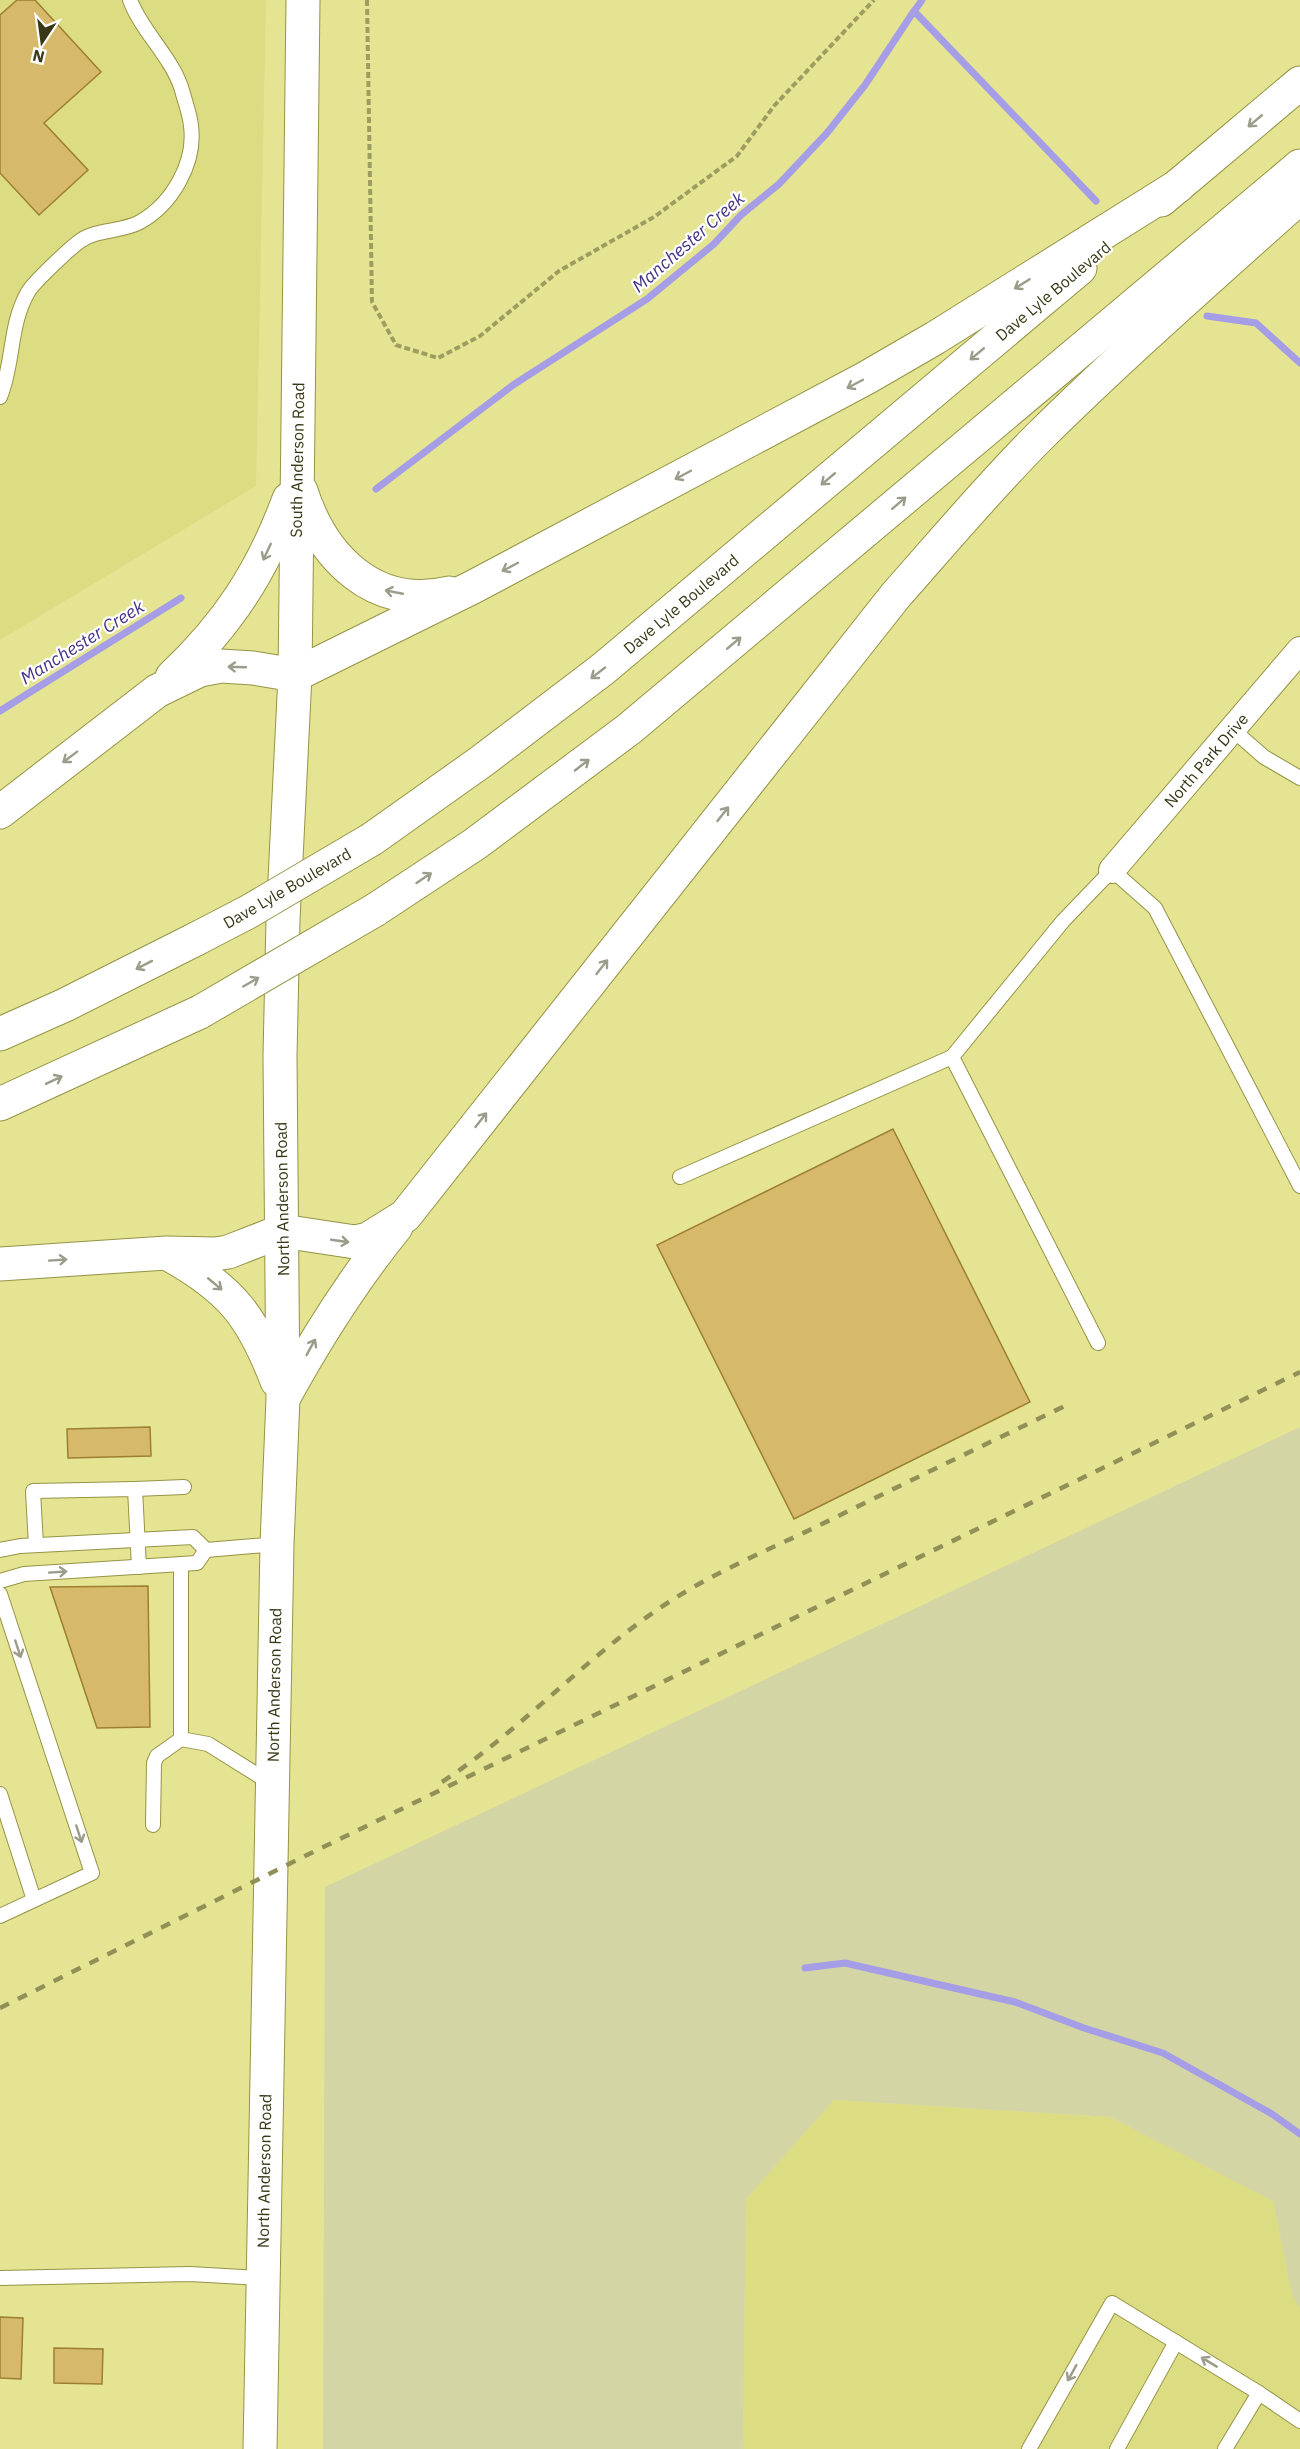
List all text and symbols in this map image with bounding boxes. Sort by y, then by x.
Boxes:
north arrow [12,12,72,72]
text: N [31,46,47,68]
one-way arrow [1248,114,1263,128]
water label: Manchester Creek [627,186,750,297]
street label: Dave Lyle Boulevard [991,237,1115,345]
one-way arrow [1014,279,1031,291]
one-way arrow [969,348,985,361]
one-way arrow [846,379,864,390]
street label: South Anderson Road [286,382,308,538]
one-way arrow [674,470,692,481]
one-way arrow [820,473,836,486]
one-way arrow [891,496,906,510]
one-way arrow [261,542,273,560]
street label: Dave Lyle Boulevard [619,550,743,658]
one-way arrow [502,562,520,573]
one-way arrow [385,586,405,597]
water label: Manchester Creek [16,594,149,689]
one-way arrow [726,636,742,649]
one-way arrow [228,661,248,673]
one-way arrow [591,667,607,679]
street label: North Park Drive [1160,709,1252,811]
one-way arrow [62,751,78,764]
one-way arrow [574,759,590,772]
one-way arrow [717,806,730,822]
street label: Dave Lyle Boulevard [219,843,355,933]
one-way arrow [415,872,431,884]
one-way arrow [596,959,609,975]
one-way arrow [136,960,154,972]
one-way arrow [242,976,259,988]
one-way arrow [44,1074,62,1086]
one-way arrow [475,1112,488,1128]
street label: North Anderson Road [271,1122,293,1276]
one-way arrow [330,1235,349,1246]
one-way arrow [48,1254,68,1265]
one-way arrow [207,1277,223,1290]
one-way arrow [305,1339,317,1356]
one-way arrow [47,1566,67,1577]
street label: North Anderson Road [263,1608,285,1762]
one-way arrow [14,1639,25,1658]
one-way arrow [74,1824,85,1843]
street label: North Anderson Road [253,2094,275,2248]
one-way arrow [1201,2356,1218,2368]
one-way arrow [1066,2364,1077,2382]

